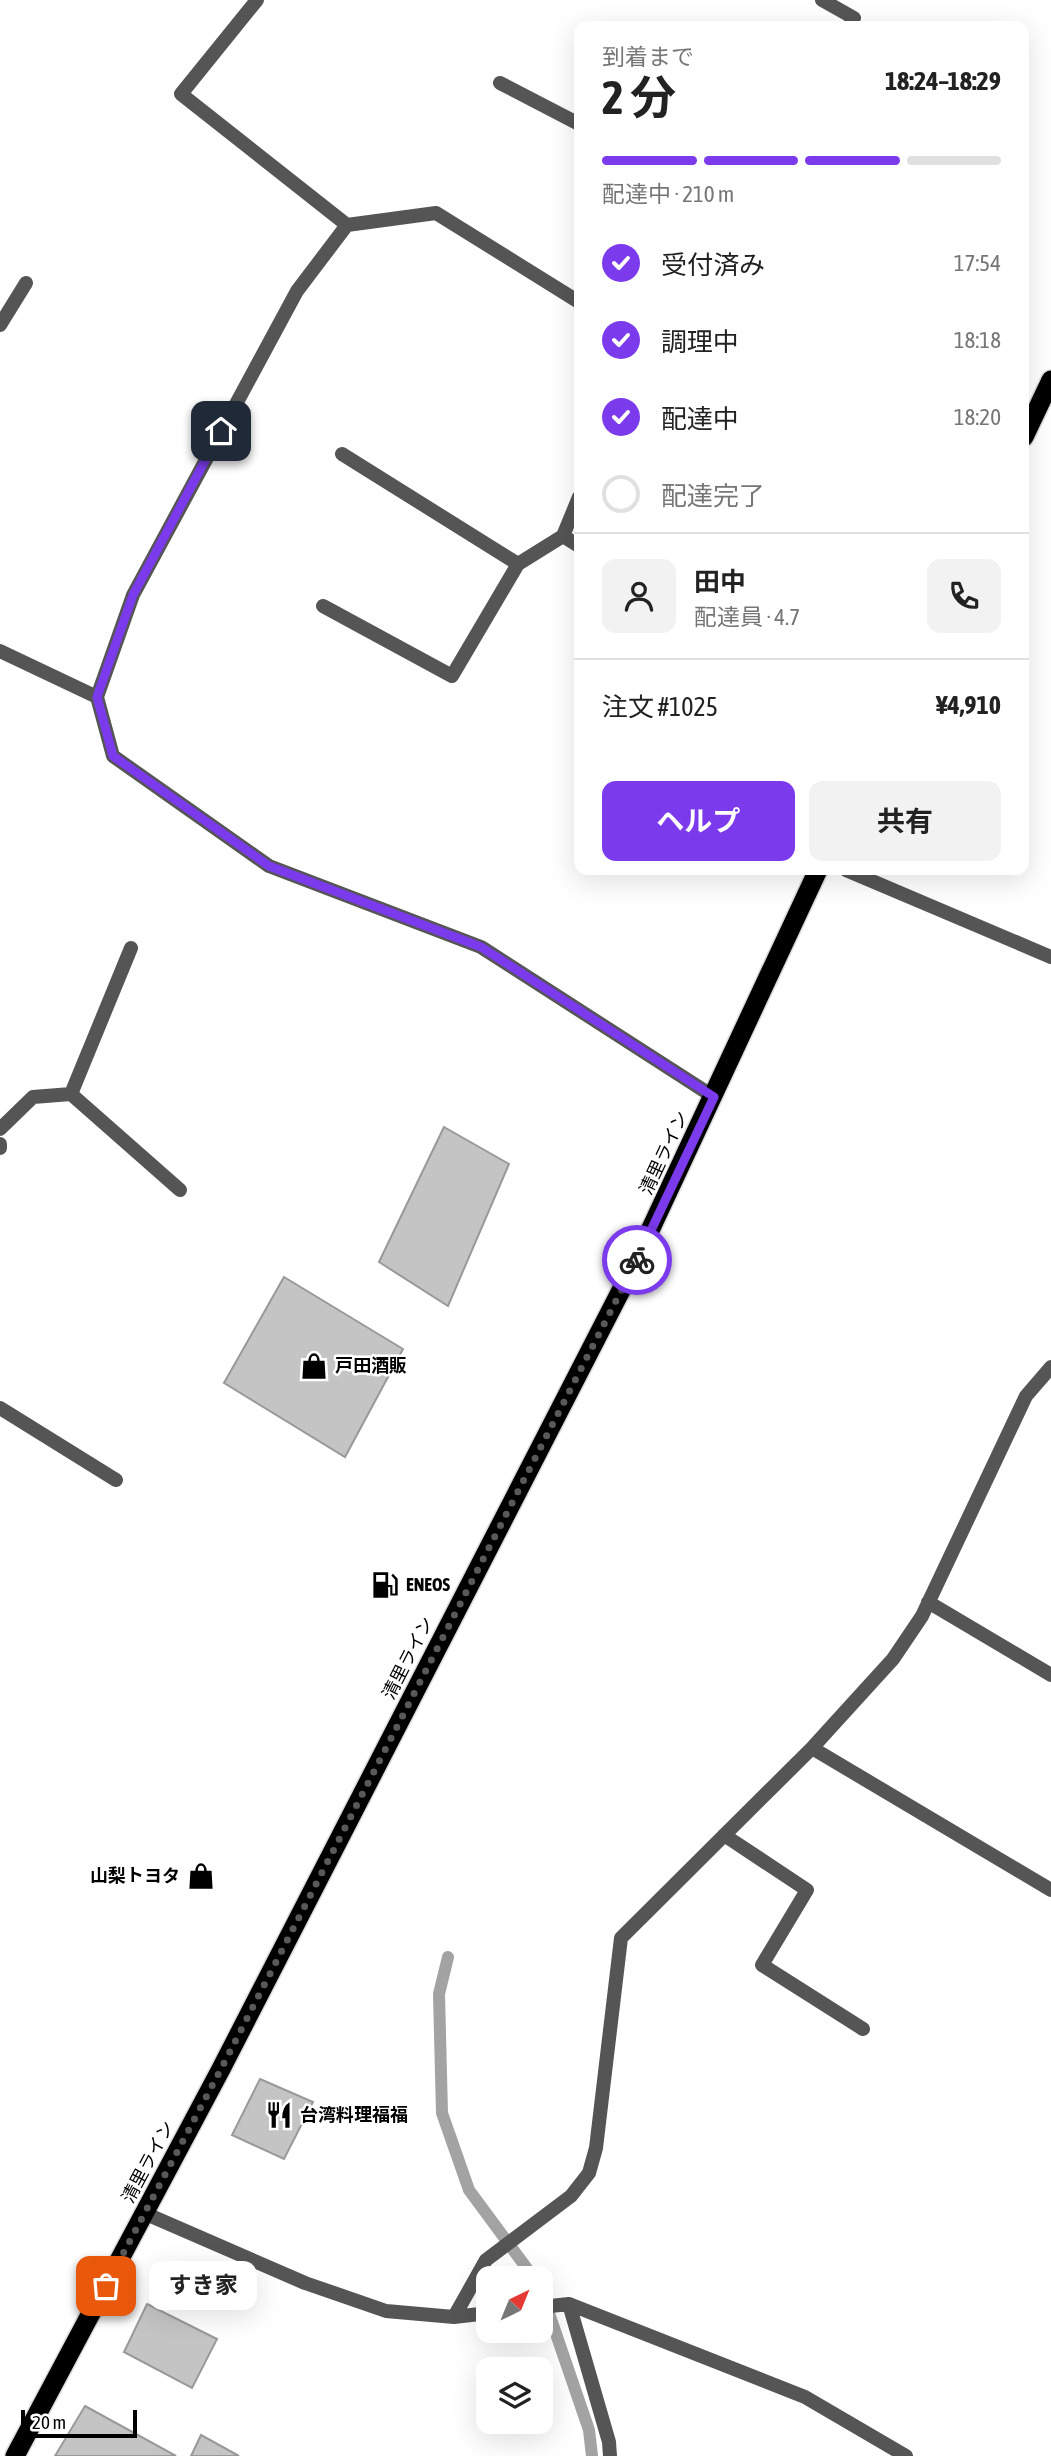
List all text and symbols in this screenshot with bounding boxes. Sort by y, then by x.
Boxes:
text: 到着まで [602,44,694,70]
text: 18:24–18:29 [885,66,1001,96]
text: 2 分 [602,71,676,124]
text: 配達中 · 210 m [602,181,734,207]
icon: check [602,244,640,282]
text: 受付済み [661,250,765,280]
text: 17:54 [954,250,1001,276]
icon: check [602,321,640,359]
text: 調理中 [661,327,739,357]
text: 18:18 [954,327,1001,353]
icon: check [602,398,640,436]
pin [191,401,251,461]
text: 配達中 [661,404,739,434]
text: 18:20 [954,404,1001,430]
icon: home [202,412,240,450]
text: 配達完了 [661,481,765,511]
button: person [602,559,676,633]
button: phone [927,559,1001,633]
text: 田中 [694,567,746,597]
text: 配達員 · 4.7 [694,604,800,630]
text: ¥4,910 [936,690,1001,720]
text: 注文 #1025 [602,692,718,722]
button: ヘルプ [602,781,795,861]
button: 共有 [809,781,1001,861]
street label: 清里ライン [635,1108,692,1198]
courier [602,1225,672,1295]
icon: bike [618,1241,656,1279]
shop icon: 戸田酒販 [299,1351,329,1381]
place label: 戸田酒販 [335,1355,407,1376]
fuel station icon: ENEOS [370,1570,400,1600]
place label: ENEOS [406,1574,450,1595]
street label: 清里ライン [378,1613,437,1703]
shop icon: 山梨トヨタ [186,1861,216,1891]
place label: 山梨トヨタ [90,1865,180,1886]
restaurant icon: 台湾料理福福 [264,2100,294,2130]
place label: 台湾料理福福 [300,2104,408,2125]
street label: 清里ライン [117,2117,178,2206]
pin [76,2256,136,2316]
callout: すき家 [148,2262,256,2310]
north arrow [476,2266,553,2343]
map controls [476,2266,553,2434]
icon: bag [87,2267,125,2305]
text: すき家 [169,2272,238,2298]
button: layers [476,2357,553,2434]
scale bar [21,2407,136,2439]
text: 20 m [32,2411,66,2433]

